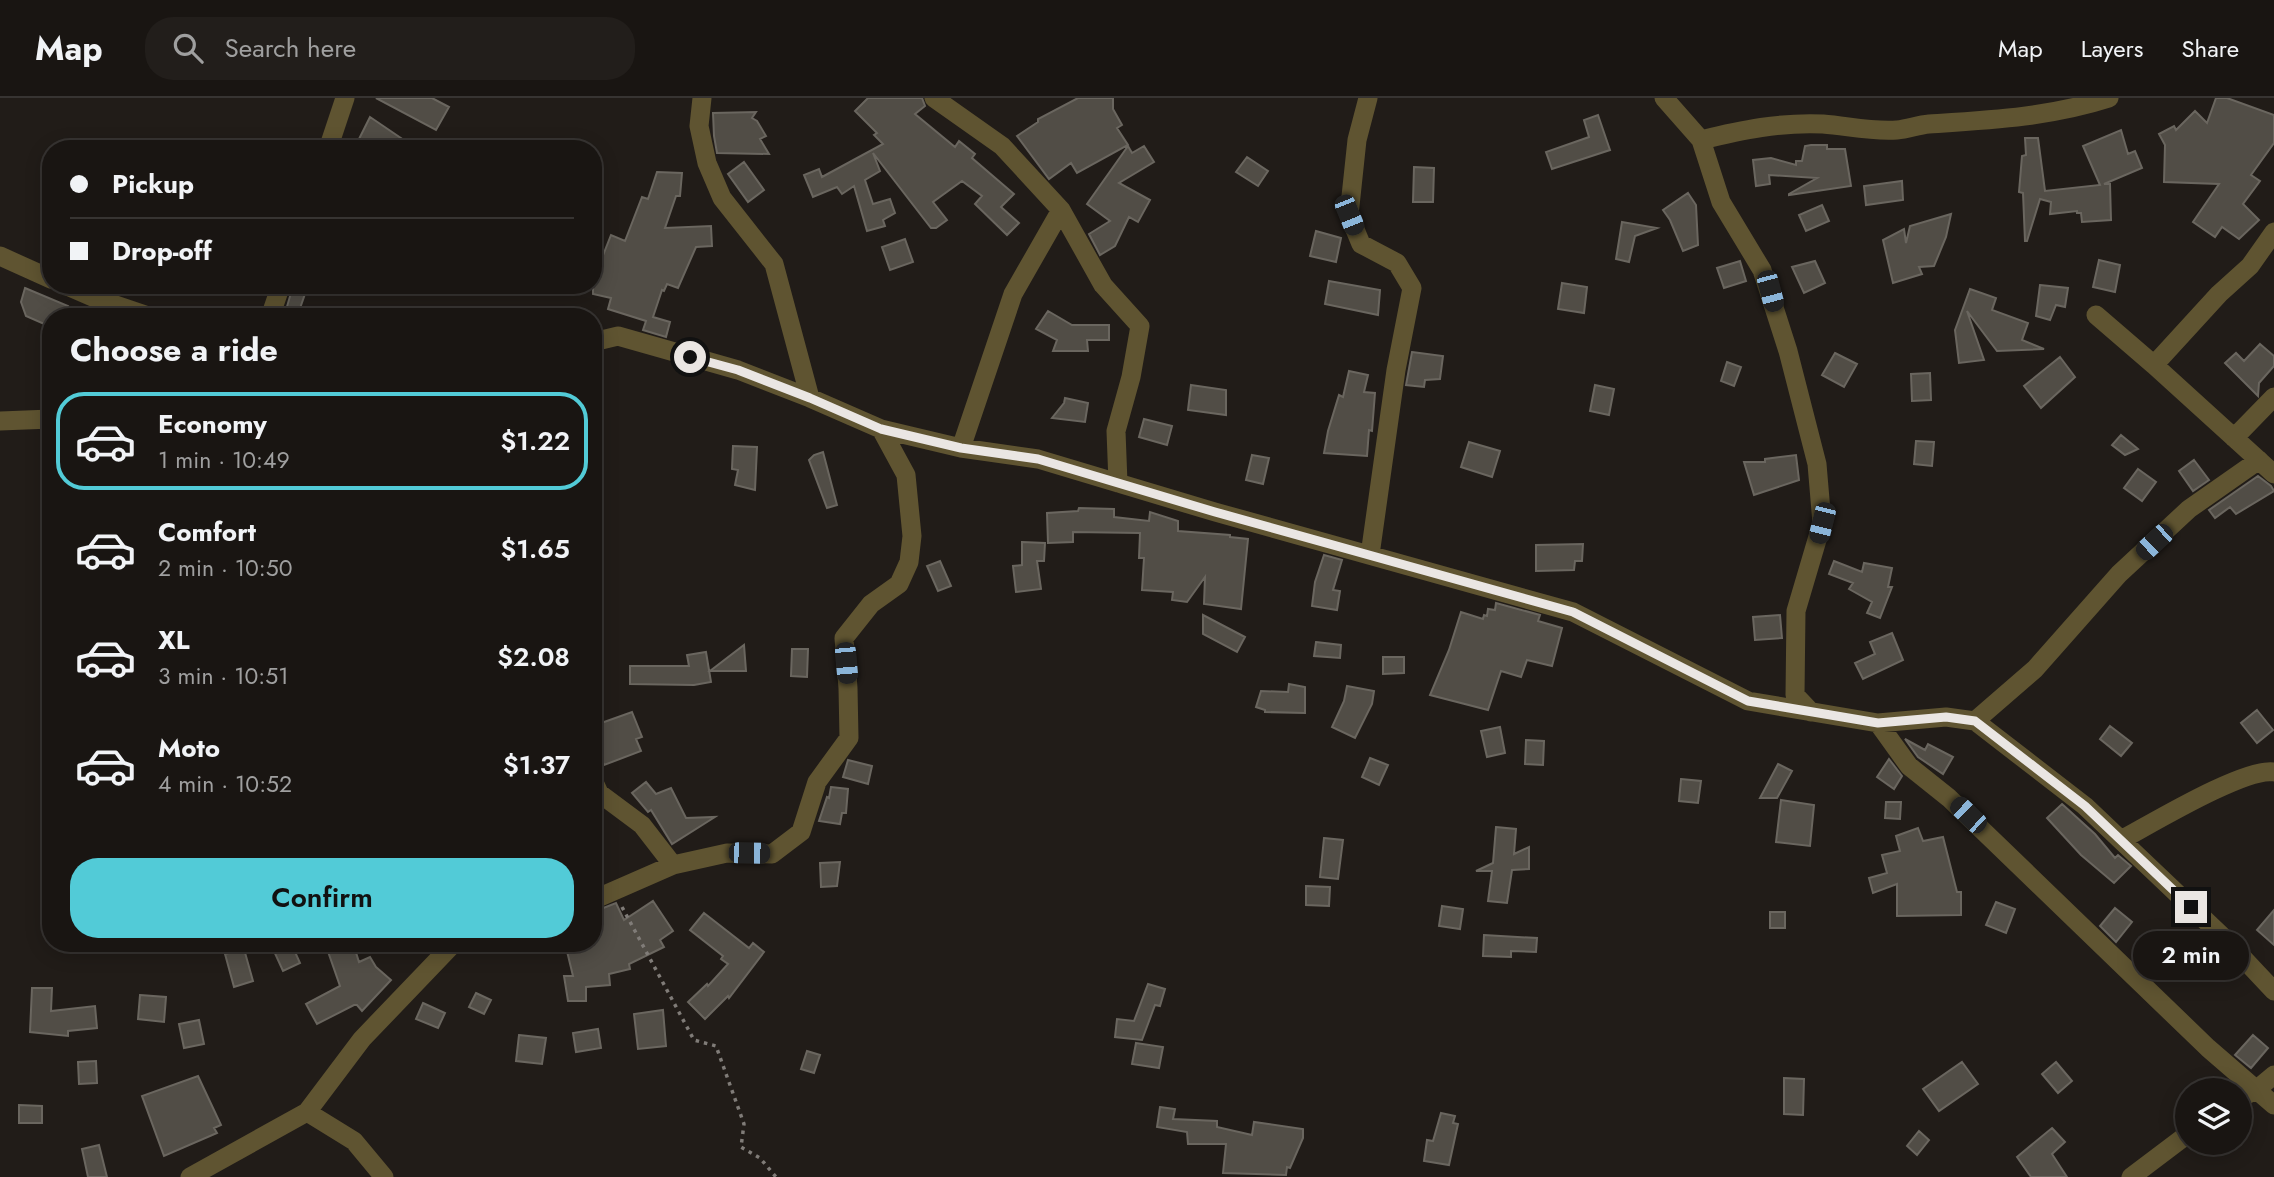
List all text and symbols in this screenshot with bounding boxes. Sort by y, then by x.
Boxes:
search box [145,17,635,80]
text: Map [35,25,103,72]
icon: search [169,29,207,67]
text: Search here [225,29,356,67]
text: Map [1998,31,2043,66]
text: Layers [2081,31,2143,66]
text: Share [2181,31,2239,66]
text: Pickup [112,165,194,203]
car [1332,192,1367,238]
text: Drop-off [112,232,212,270]
car [1755,268,1786,314]
text: Choose a ride [70,327,278,373]
route start [674,341,706,373]
text: Economy [158,405,267,443]
icon: car [74,410,137,473]
text: $1.22 [501,422,570,460]
text: 1 min · 10:49 [158,443,290,477]
car [1807,500,1838,546]
text: Comfort [158,513,256,551]
icon: car [74,518,137,581]
car [2132,520,2177,564]
text: $1.65 [500,530,570,568]
text: 2 min · 10:50 [158,551,293,585]
text: XL [158,621,190,659]
icon: car [74,626,137,689]
text: $2.08 [497,638,570,676]
car [834,641,859,685]
text: 3 min · 10:51 [158,659,289,693]
text: Moto [158,729,220,767]
icon: car [74,734,137,797]
text: $1.37 [503,746,570,784]
text: 4 min · 10:52 [158,767,292,801]
car [1946,793,1991,837]
car [728,842,771,864]
button: Confirm [70,858,574,938]
route end [2175,891,2207,923]
callout: 2 min [2133,932,2249,980]
text: 2 min [2161,938,2221,972]
map controls [2175,1078,2252,1155]
button: layers [2175,1078,2252,1155]

